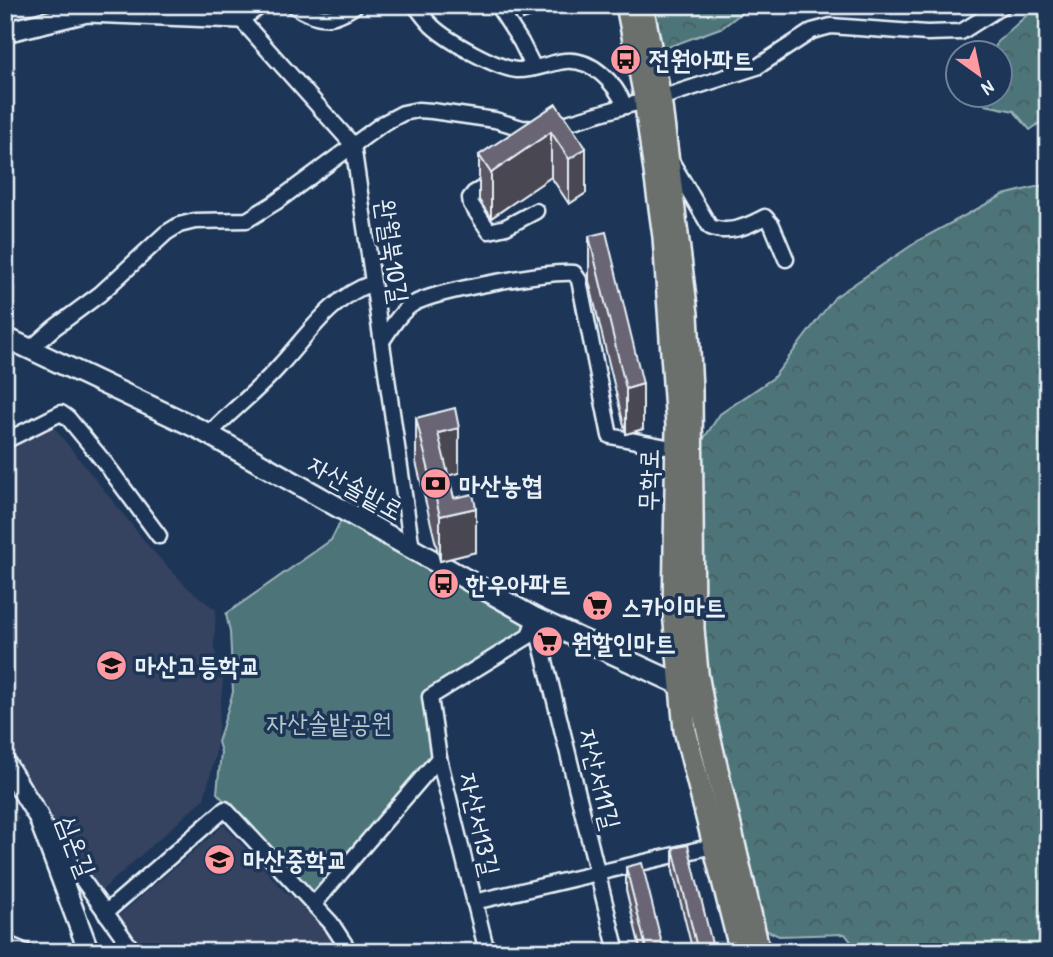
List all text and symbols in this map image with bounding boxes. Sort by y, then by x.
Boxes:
north arrow [944,38,1014,108]
bus stop icon: 전원아파트 [609,42,643,76]
place label: 전원아파트 [649,42,754,77]
text: N [977,75,1000,102]
street label: 완월북10길 [368,197,418,305]
street label: 자산솔밭로 [302,446,410,528]
street label: 무학로 [630,448,666,512]
bank icon: 마산농협 [419,467,453,501]
place label: 마산농협 [459,467,543,502]
bus stop icon: 한우아파트 [426,566,460,600]
place label: 한우아파트 [465,566,571,601]
supermarket icon: 스카이마트 [581,589,615,623]
place label: 스카이마트 [621,589,726,624]
supermarket icon: 원할인마트 [531,625,565,659]
place label: 원할인마트 [571,625,676,660]
school or university icon: 마산고등학교 [95,648,129,682]
place label: 마산고등학교 [135,648,261,683]
park label: 자산솔밭공원 [266,705,392,740]
street label: 자산서11길 [571,725,629,833]
street label: 자산서13길 [451,769,509,879]
street label: 심온길 [49,810,105,882]
school or university icon: 마산중학교 [203,842,237,876]
place label: 마산중학교 [243,842,348,877]

